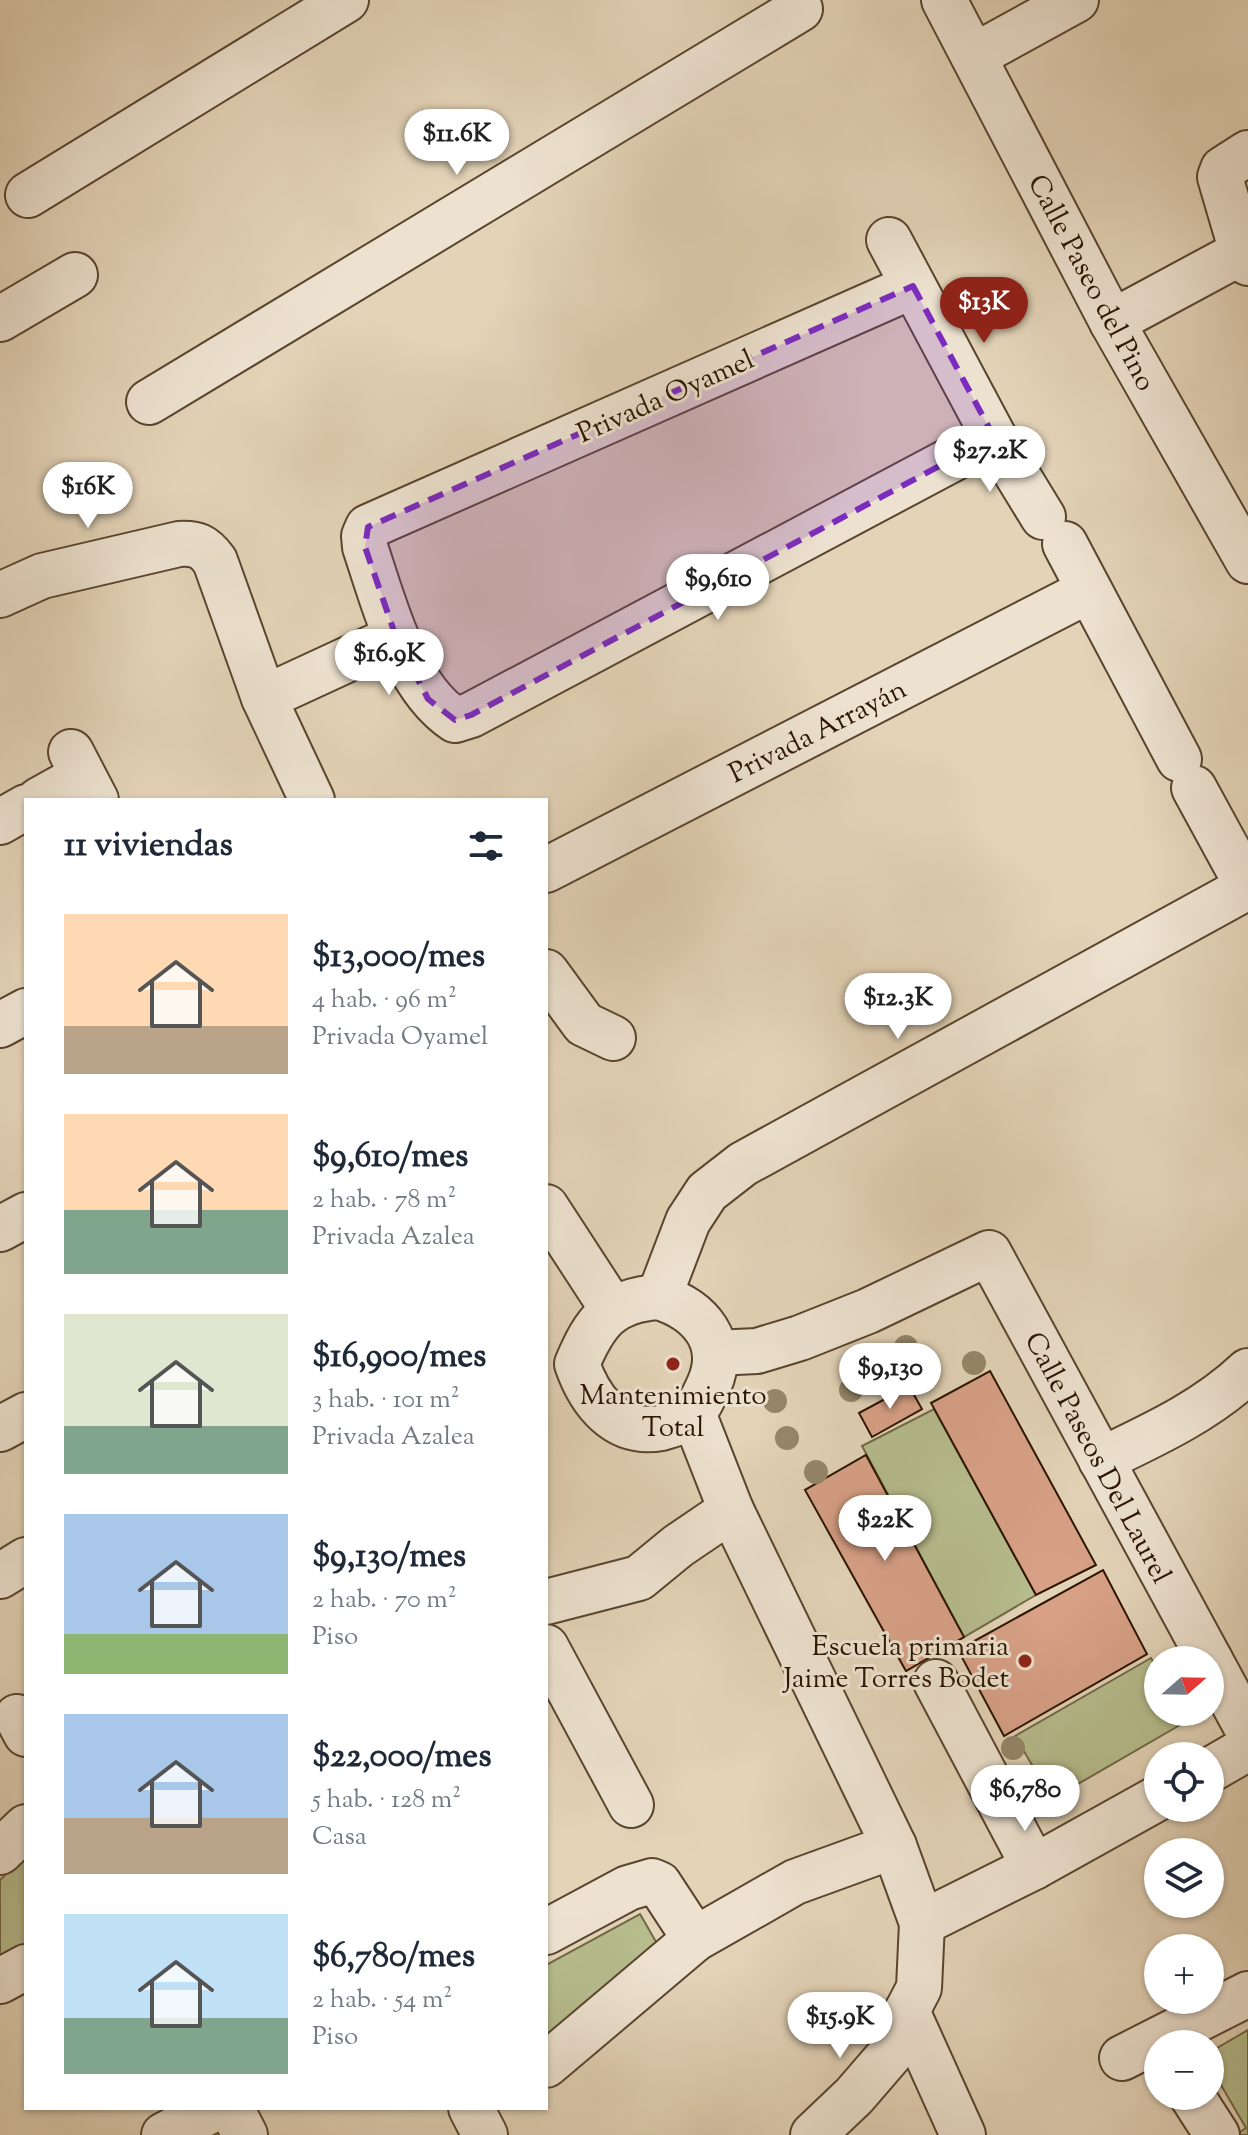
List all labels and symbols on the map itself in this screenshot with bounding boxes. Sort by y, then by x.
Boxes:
pin: $11.6K [392,109,522,177]
street label: Calle Paseo del Pino [1016,168,1164,399]
pin: $13K [937,277,1031,345]
street label: Privada Oyamel [571,341,761,455]
pin: $27.2K [925,426,1055,494]
pin: $16K [41,462,135,530]
pin: $9,610 [653,554,783,622]
pin: $16.9K [324,629,454,697]
street label: Privada Arrayán [723,671,914,795]
pin: $12.3K [833,973,963,1041]
street label: Calle Paseos Del Laurel [1013,1326,1180,1591]
pin: $9,130 [825,1343,955,1411]
marker: Mantenimiento Total [664,1355,682,1373]
place label: Mantenimiento Total [579,1377,767,1449]
pin: $22K [838,1495,932,1563]
place label: Escuela primaria Jaime Torres Bodet [782,1628,1009,1700]
north arrow [1144,1646,1224,1726]
marker: Escuela primaria Jaime Torres Bodet [1016,1652,1034,1670]
pin: $6,780 [960,1765,1090,1833]
pin: $15.9K [775,1992,905,2060]

